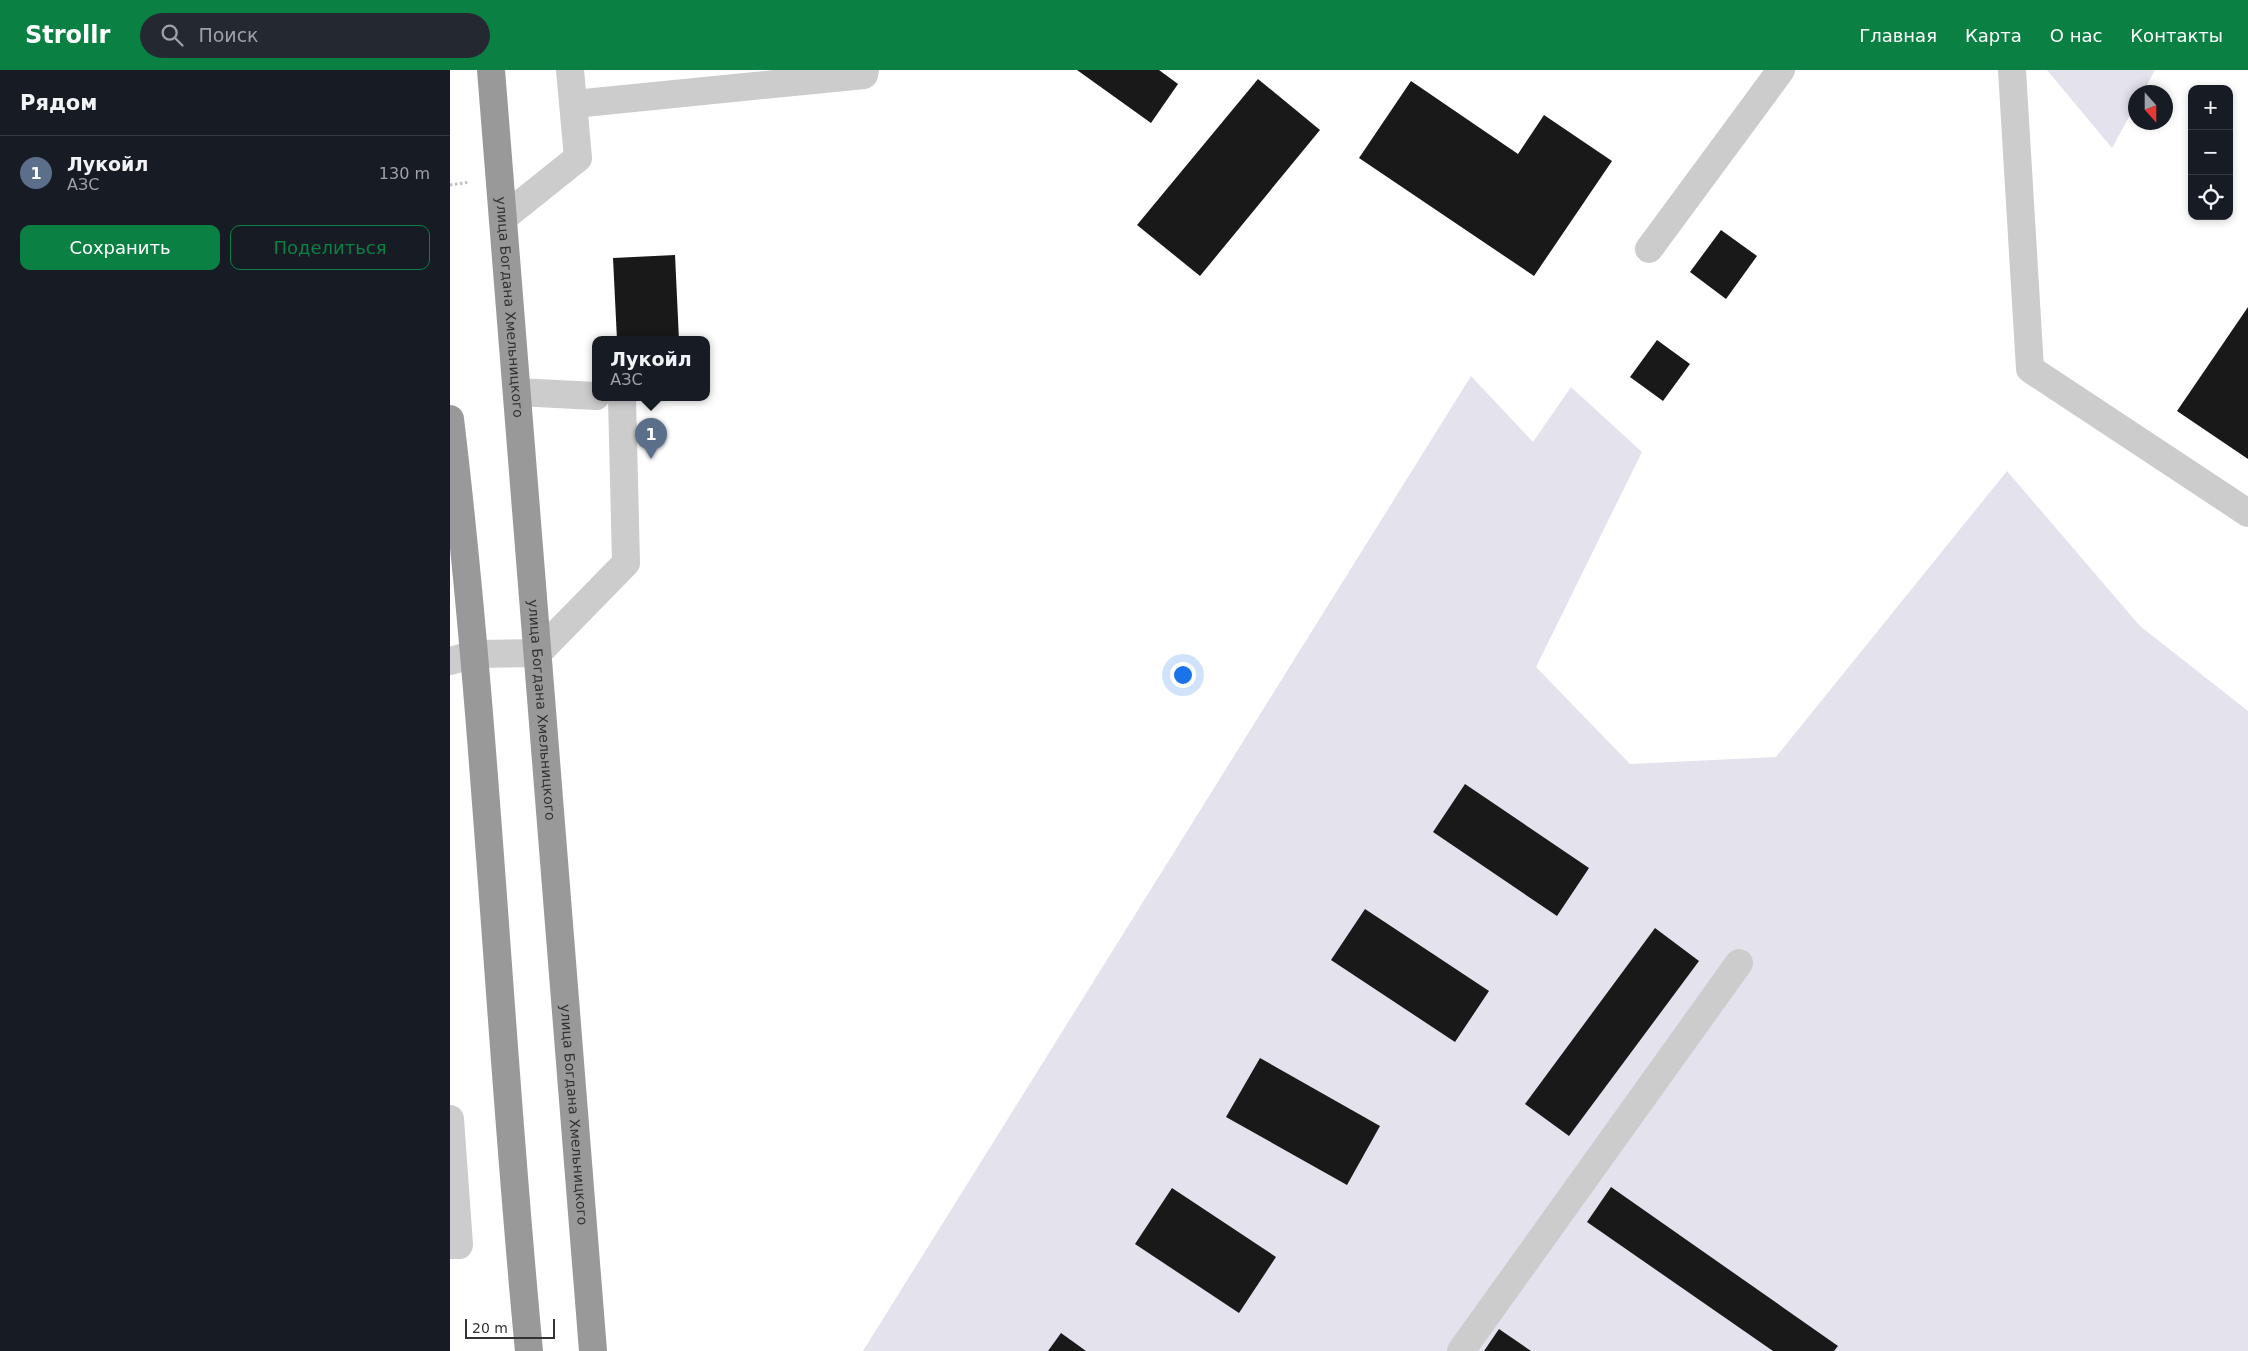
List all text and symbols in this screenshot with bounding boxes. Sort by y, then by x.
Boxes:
search box [140,13,490,58]
text: Strollr [25,21,110,49]
icon: search [158,21,186,49]
text: Поиск [198,24,259,46]
text: Главная [1859,25,1937,46]
text: Карта [1965,25,2022,46]
text: О нас [2050,25,2102,46]
text: Контакты [2130,25,2223,46]
north arrow [2128,85,2173,130]
map controls [2188,85,2233,220]
button: + [2188,85,2233,130]
text: Рядом [20,91,97,115]
button: − [2188,130,2233,175]
text: Лукойл [67,153,148,175]
text: 1 [30,164,42,183]
text: 130 m [379,164,430,183]
text: АЗС [67,175,99,194]
button: locate [2188,175,2233,220]
street label: улица Богдана Хмельницкого [493,196,527,418]
button: Сохранить [20,225,220,270]
button: Поделиться [230,225,430,270]
popup [592,336,710,401]
text: Лукойл [610,348,692,370]
text: АЗС [610,370,643,389]
pin: 1 [635,418,667,459]
street label: улица Богдана Хмельницкого [525,599,559,821]
your location [1170,662,1196,688]
street label: улица Богдана Хмельницкого [557,1004,591,1226]
scale bar [465,1316,555,1339]
text: 20 m [472,1320,508,1336]

